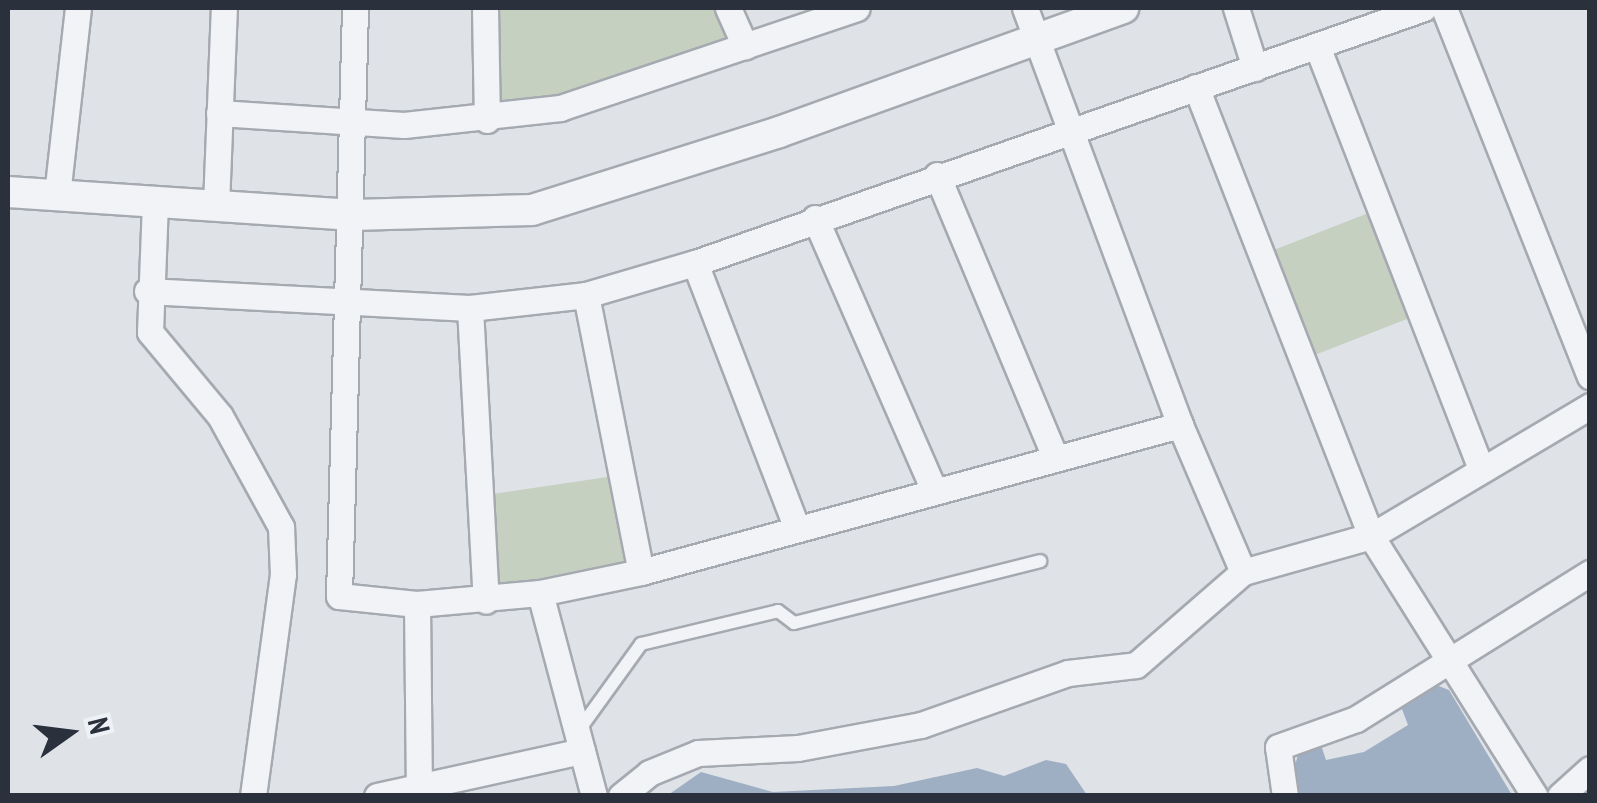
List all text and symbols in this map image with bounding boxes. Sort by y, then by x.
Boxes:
north arrow [20,683,120,783]
text: N [80,714,119,737]

